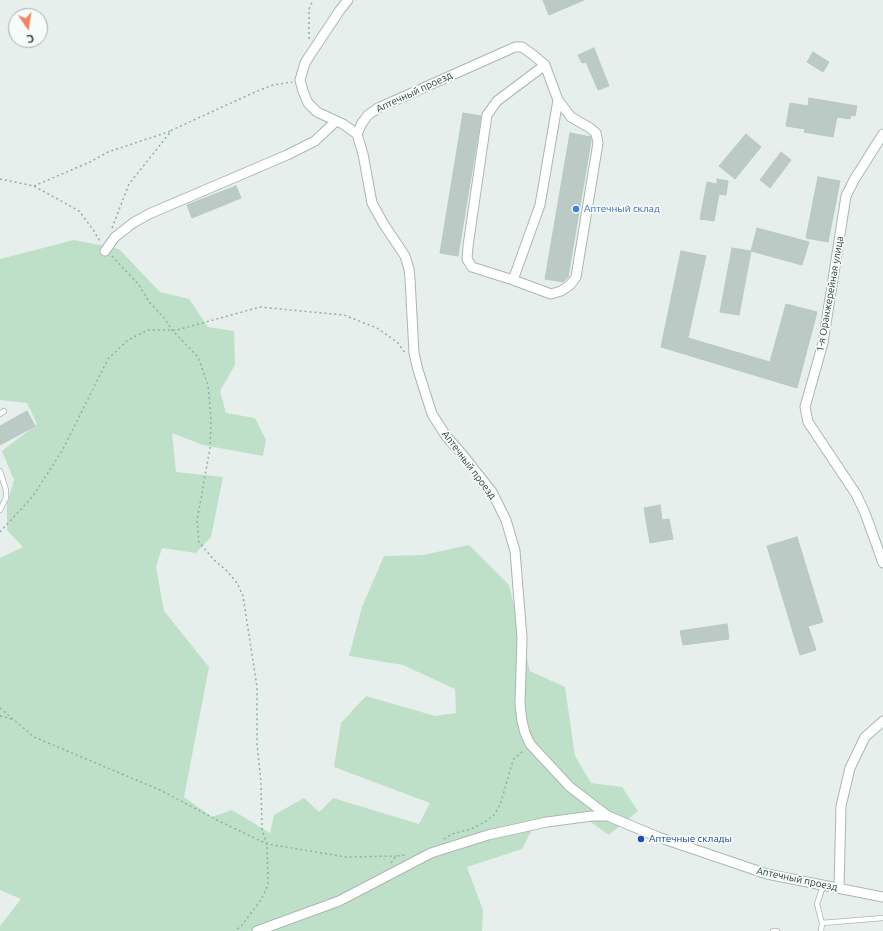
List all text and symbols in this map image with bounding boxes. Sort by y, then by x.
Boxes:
north arrow [8,8,48,48]
text: С [26,32,35,45]
street label: Аптечный проезд [374,69,454,115]
place label: Аптечный склад [584,203,660,215]
marker: Аптечный склад [571,204,581,214]
street label: 1-я Оранжерейная улица [814,235,846,353]
street label: Аптечный проезд [439,428,499,502]
place label: Аптечные склады [649,833,732,845]
marker: Аптечные склады [636,834,646,844]
street label: Аптечный проезд [755,865,839,893]

